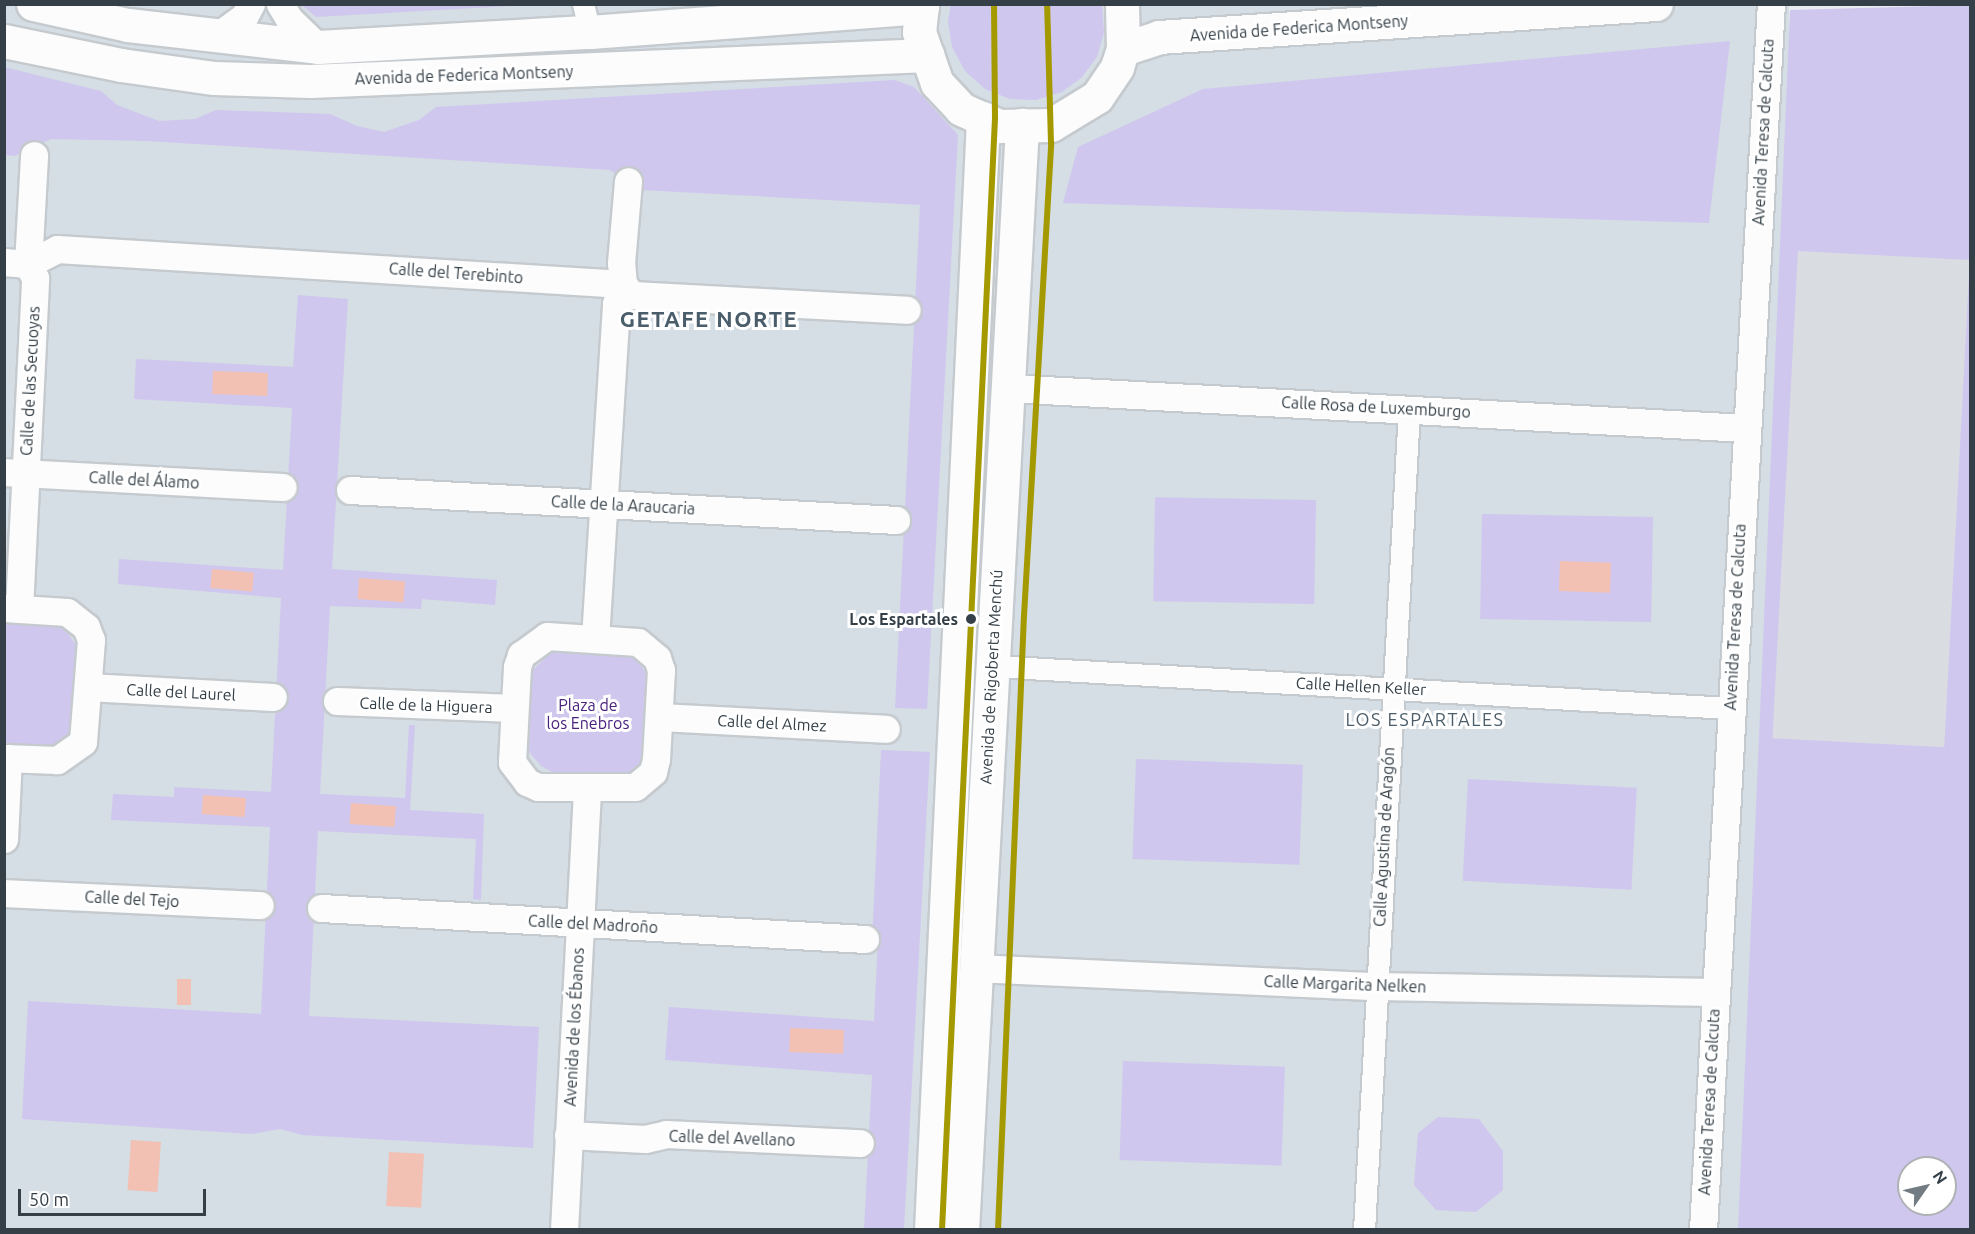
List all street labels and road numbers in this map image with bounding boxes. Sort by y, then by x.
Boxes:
street label: Avenida de Federica Montseny [1189,11,1409,45]
street label: Avenida Teresa de Calcuta [1749,38,1777,226]
street label: Avenida de Federica Montseny [354,62,574,88]
street label: Calle del Terebinto [388,259,524,287]
street label: Calle de las Secuoyas [16,306,44,456]
street label: Calle Rosa de Luxemburgo [1281,392,1471,422]
street label: Calle del Álamo [88,468,200,492]
street label: Calle de la Araucaria [550,492,696,518]
street label: Avenida Teresa de Calcuta [1721,523,1749,711]
street label: Avenida de Rigoberta Menchú [976,569,1006,785]
street label: Calle Hellen Keller [1295,673,1427,699]
street label: Calle del Laurel [126,680,236,704]
street label: Calle de la Higuera [359,693,493,717]
street label: Calle del Almez [717,711,827,735]
street label: Calle Agustina de Aragón [1370,747,1398,927]
street label: Calle del Tejo [84,887,180,911]
street label: Calle del Madroño [527,911,659,937]
street label: Avenida de los Ébanos [560,947,588,1107]
street label: Calle Margarita Nelken [1263,972,1427,996]
street label: Avenida Teresa de Calcuta [1695,1008,1723,1196]
street label: Calle del Avellano [668,1126,796,1150]

